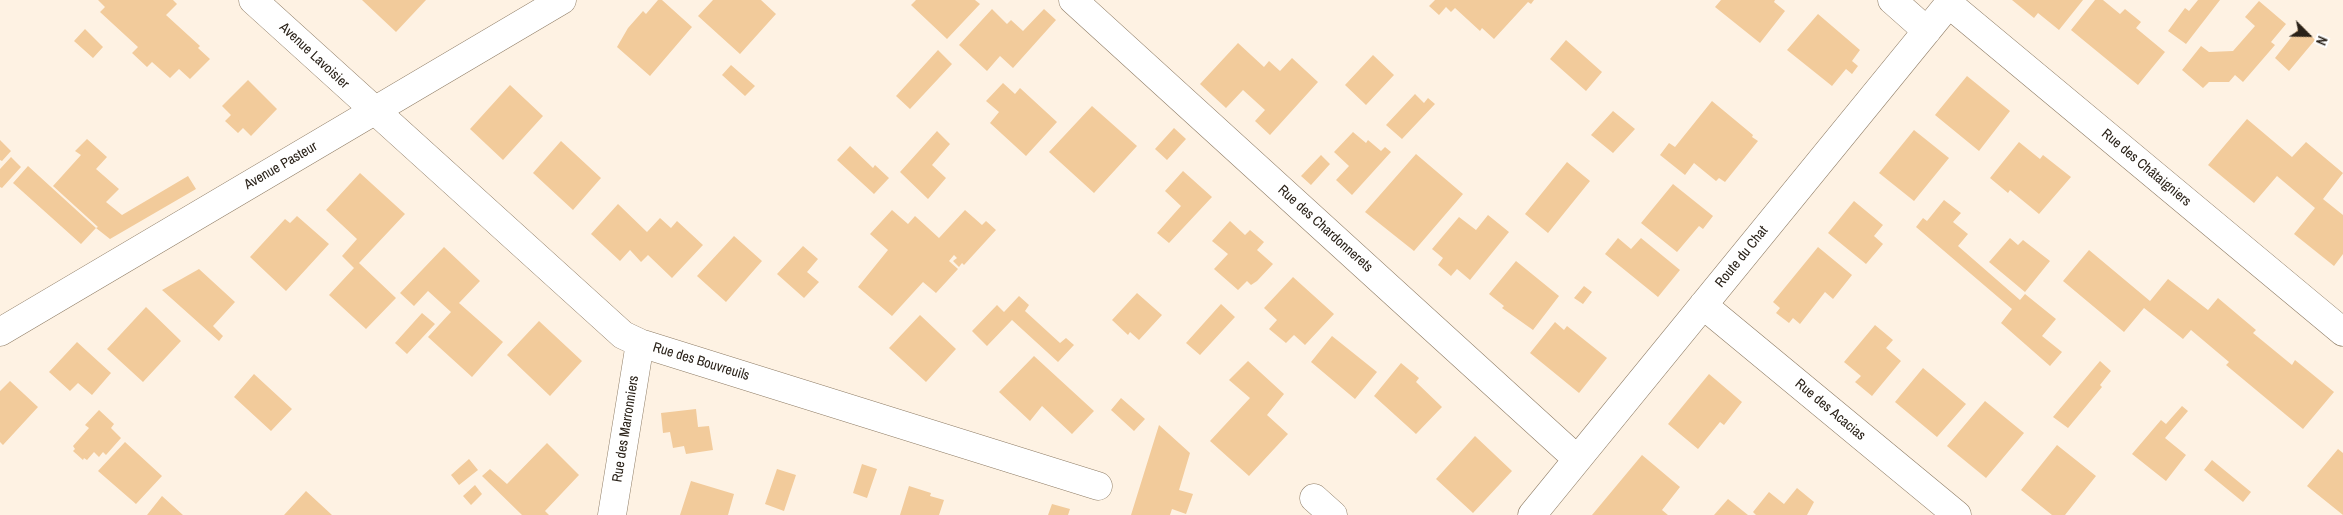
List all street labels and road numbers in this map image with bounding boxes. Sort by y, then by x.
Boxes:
street label: Avenue Lavoisier [276,19,352,93]
street label: Rue des Châtaigniers [2098,126,2194,210]
street label: Avenue Pasteur [242,138,320,194]
street label: Rue des Chardonnerets [1274,182,1376,276]
street label: Route du Chat [1712,223,1772,291]
street label: Rue des Bouvreuils [651,339,751,385]
street label: Rue des Marronniers [609,374,643,484]
street label: Rue des Acacias [1791,376,1869,444]

